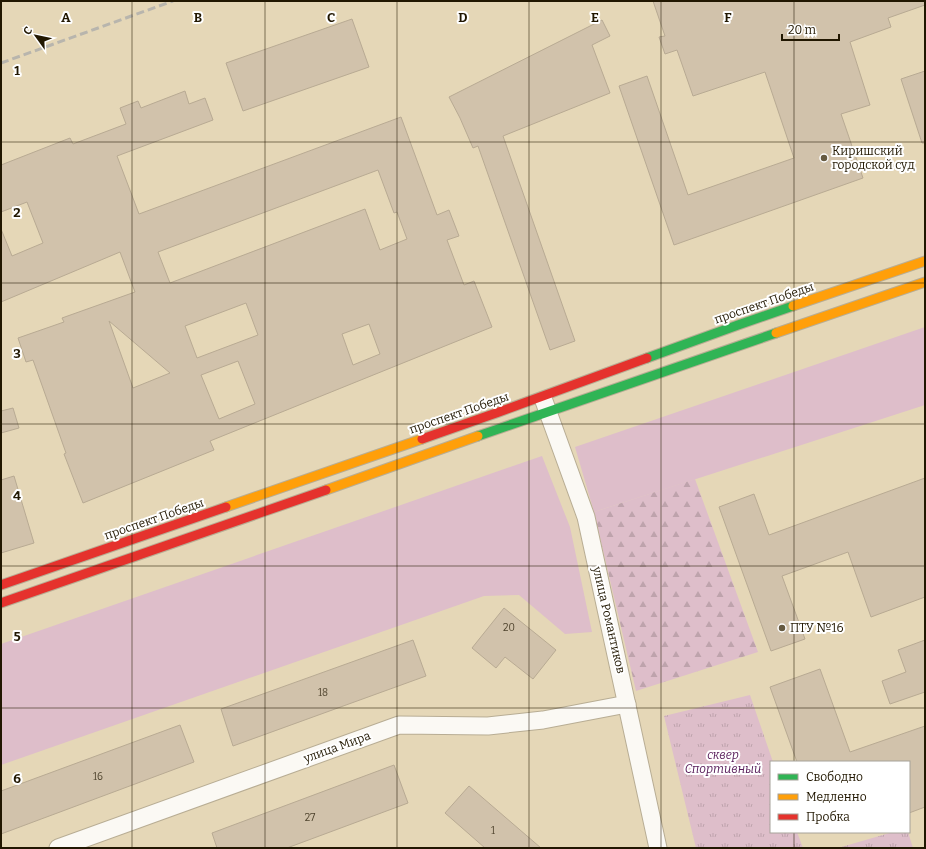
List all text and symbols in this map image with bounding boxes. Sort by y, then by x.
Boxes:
text: A [61,10,71,25]
text: B [194,10,202,25]
text: C [327,10,335,25]
text: D [458,10,468,25]
text: E [591,10,599,25]
text: F [724,10,732,25]
north arrow [16,16,56,56]
scale bar [782,16,839,42]
text: 20 m [788,23,817,37]
text: С [21,24,35,37]
text: 1 [14,63,20,78]
place label: Киришский городской суд [832,144,915,172]
marker: Киришский городской суд [819,153,829,163]
text: 2 [13,205,21,220]
street label: проспект Победы [713,279,816,327]
text: 3 [13,346,21,361]
street label: проспект Победы [408,389,511,437]
text: 4 [13,488,21,503]
street label: проспект Победы [103,495,206,543]
street label: улица Романтиков [590,564,628,675]
place label: ПТУ №16 [790,621,843,635]
house number: 20 [503,622,515,634]
marker: ПТУ №16 [777,623,787,633]
text: 5 [13,629,21,644]
house number: 18 [318,687,328,699]
street label: улица Мира [301,728,373,766]
park label: сквер Спортивный [685,748,761,776]
legend [770,761,910,833]
text: Свободно [806,770,863,784]
text: 6 [13,771,21,786]
house number: 16 [93,771,103,783]
text: Медленно [806,790,867,804]
text: Пробка [806,810,850,824]
house number: 27 [305,812,315,824]
house number: 1 [491,825,495,837]

